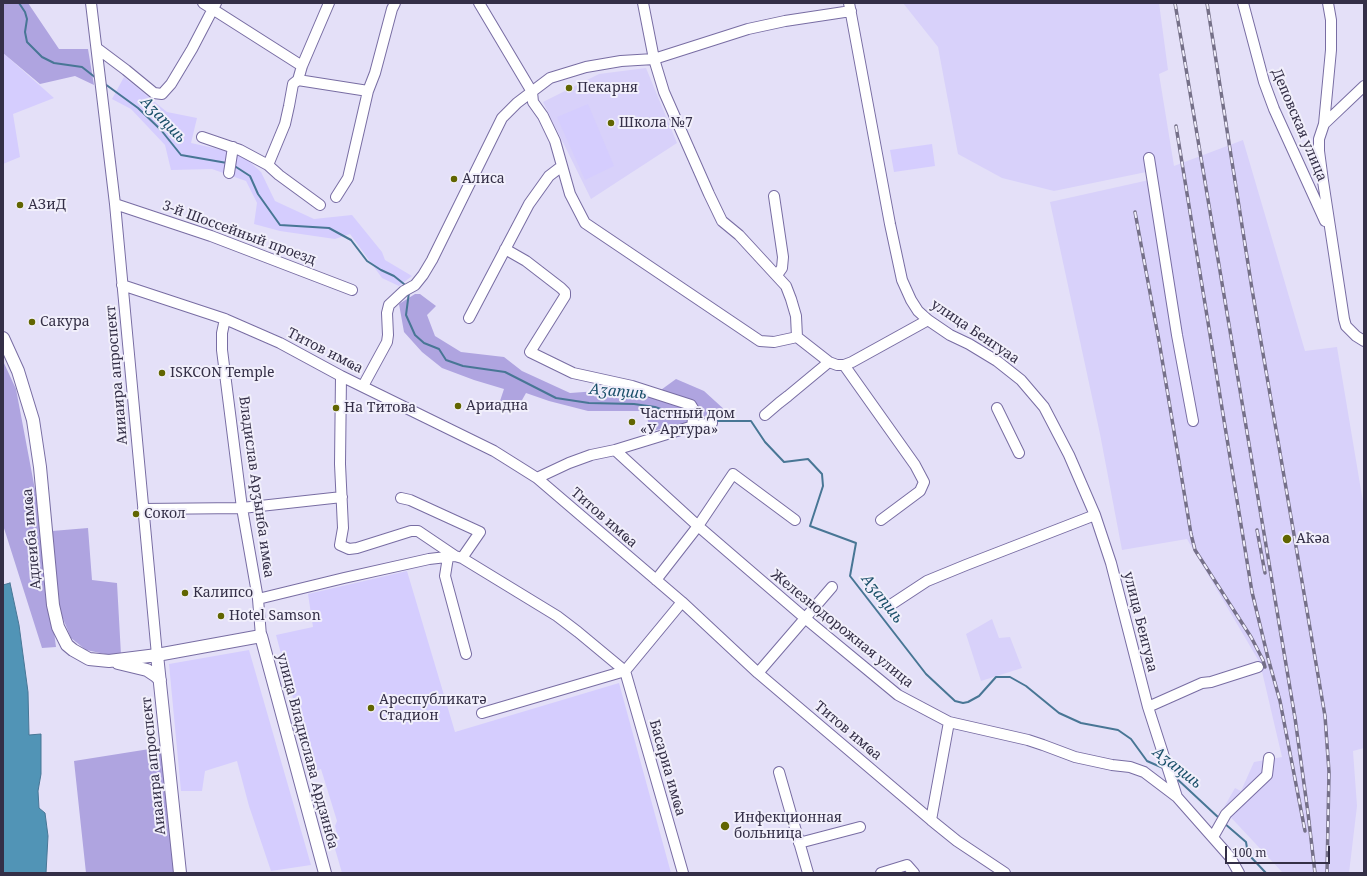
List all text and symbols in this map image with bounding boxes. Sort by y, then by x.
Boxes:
street label: Деповская улица [1268,66,1330,184]
place label: Пекарня [577,80,638,96]
marker: Пекарня [564,83,574,93]
water label: Аӡаԥшь [137,93,189,147]
place label: Школа №7 [619,115,693,131]
marker: Школа №7 [606,118,616,128]
place label: Алиса [462,171,505,187]
marker: Алиса [449,174,459,184]
place label: АЗиД [28,197,66,213]
street label: 3-й Шоссейный проезд [160,197,318,269]
marker: АЗиД [15,200,25,210]
street label: улица Беигуаа [928,296,1022,368]
street label: Аииаира апроспект [103,304,131,446]
place label: Сакура [40,314,90,330]
marker: Сакура [27,317,37,327]
street label: Титов имҩа [284,325,366,377]
place label: ISKCON Temple [170,365,275,381]
marker: ISKCON Temple [157,368,167,378]
water label: Аӡаԥшь [589,381,647,403]
street label: Владислав Арӡынба имҩа [235,395,277,579]
place label: Ариадна [466,398,528,414]
place label: На Титова [344,400,416,416]
marker: Ариадна [453,401,463,411]
marker: На Титова [331,403,341,413]
place label: Частный дом «У Артура» [640,406,735,438]
marker: Частный дом «У Артура» [627,417,637,427]
street label: Титов имҩа [567,485,641,551]
street label: Адлеиба имҩа [19,488,45,590]
place label: Сокол [144,506,186,522]
marker: Сокол [131,509,141,519]
place label: Аҟəа [1296,531,1330,547]
marker: Аҟəа [1281,533,1293,545]
street label: Железнодорожная улица [767,566,917,692]
street label: улица Беигуаа [1119,570,1161,674]
water label: Аӡаԥшь [857,571,907,627]
place label: Калипсо [193,585,253,601]
marker: Калипсо [180,588,190,598]
place label: Hotel Samson [229,608,321,624]
marker: Hotel Samson [216,611,226,621]
street label: улица Владислава Ардзинба [273,651,341,851]
place label: Ареспубликатә Стадион [379,692,487,724]
street label: Аиааира апроспект [138,696,170,836]
street label: Титов имҩа [811,698,885,764]
marker: Ареспубликатә Стадион [366,703,376,713]
street label: Басариа имҩа [645,718,689,818]
water label: Аӡаԥшь [1149,743,1205,793]
place label: Инфекционная больница [734,810,842,842]
marker: Инфекционная больница [719,820,731,832]
scale bar [1227,838,1332,864]
text: 100 m [1232,844,1267,861]

